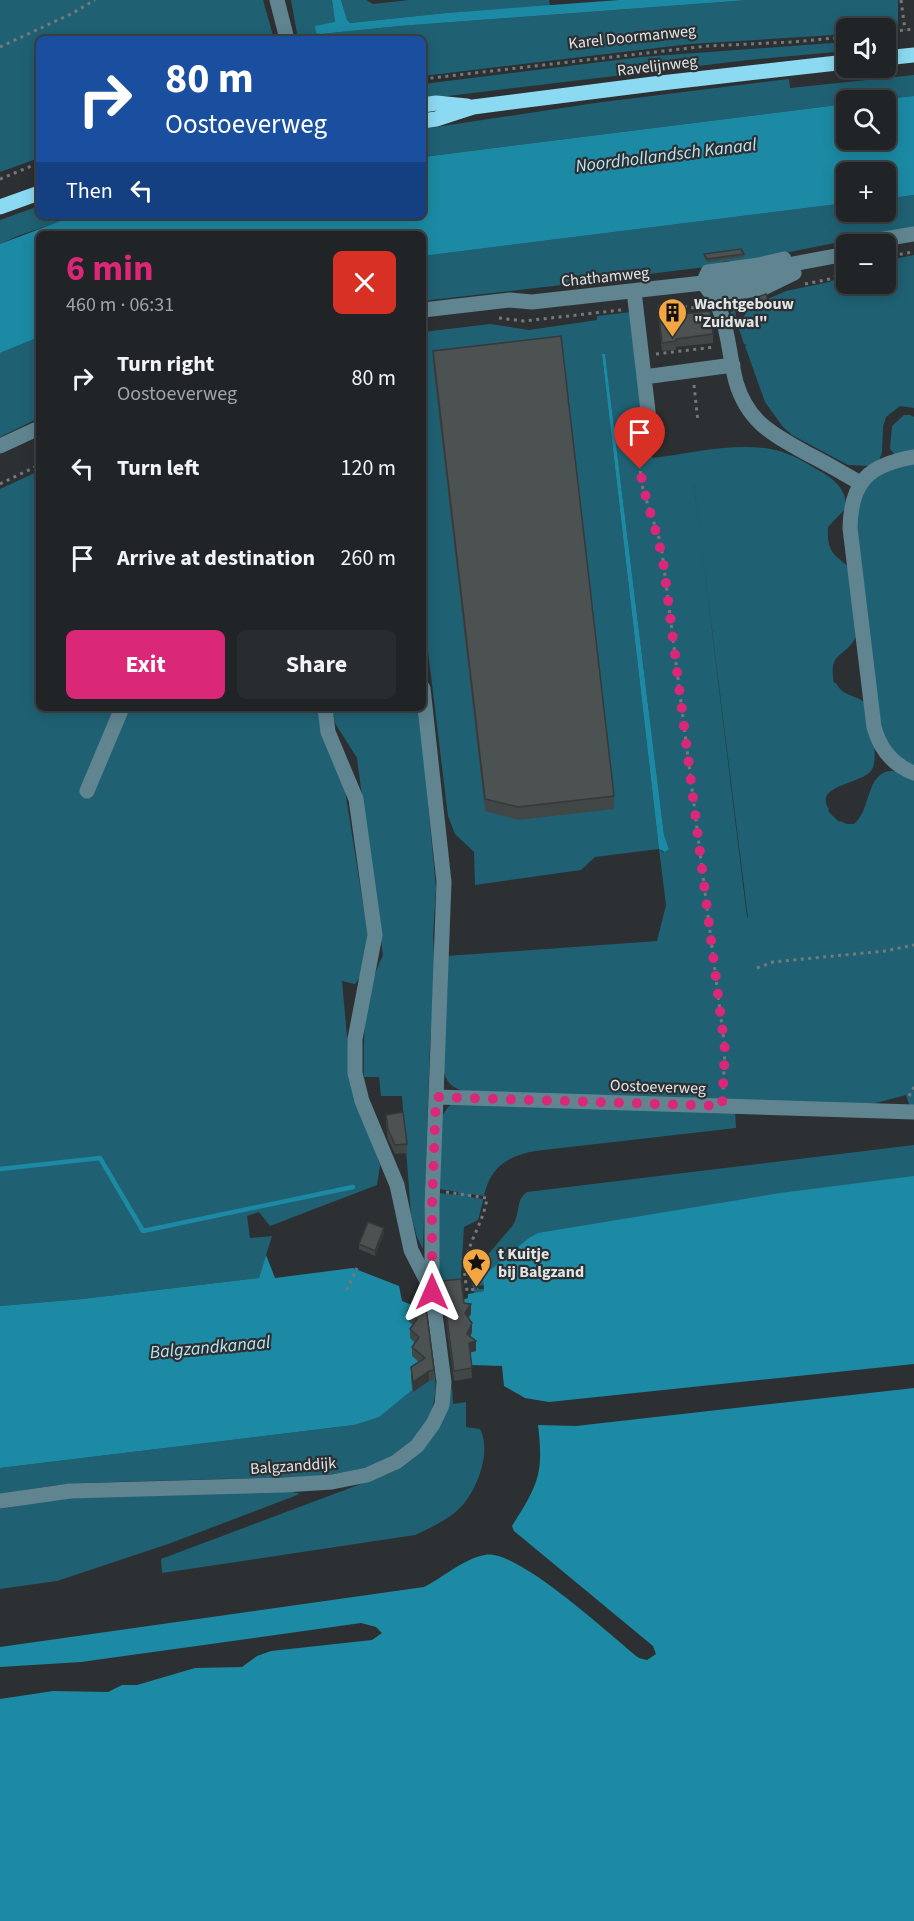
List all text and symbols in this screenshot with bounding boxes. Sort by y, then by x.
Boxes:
map controls [836,18,896,294]
button: sound [836,18,896,78]
street label: Karel Doormanweg [567,19,697,55]
text: 80 m [165,49,254,109]
street label: Ravelijnweg [616,50,698,82]
icon: right [66,60,144,138]
button: search [836,90,896,150]
text: Oostoeverweg [165,105,327,144]
water label: Noordhollandsch Kanaal [574,132,759,179]
button: + [836,162,896,222]
icon: left [125,174,158,207]
text: Then [66,175,113,207]
button: − [836,234,896,294]
text: 6 min [66,243,154,294]
button: close [333,251,396,314]
street label: Chathamweg [560,261,650,293]
text: 460 m · 06:31 [66,291,174,319]
place label: Wachtgebouw "Zuidwal" [694,293,795,333]
building icon: Wachtgebouw "Zuidwal" [657,296,689,338]
text: Turn right [117,348,214,380]
icon: right [66,362,99,395]
text: 80 m [351,362,396,394]
text: Oostoeverweg [117,380,237,408]
pin [614,407,665,469]
icon: arrive [623,416,656,449]
icon: left [66,452,99,485]
text: Turn left [117,452,199,484]
text: 120 m [341,452,396,484]
icon: arrive [66,542,99,575]
text: Arrive at destination [117,542,315,574]
text: 260 m [341,542,396,574]
button: Exit [66,630,225,699]
button: Share [237,630,396,699]
street label: Oostoeverweg [610,1074,706,1100]
place label: t Kuitje bij Balgzand [498,1243,584,1283]
place icon: t Kuitje bij Balgzand [461,1246,493,1288]
position arrow [400,1260,464,1324]
water label: Balgzandkanaal [149,1330,272,1365]
street label: Balgzanddijk [249,1452,337,1480]

